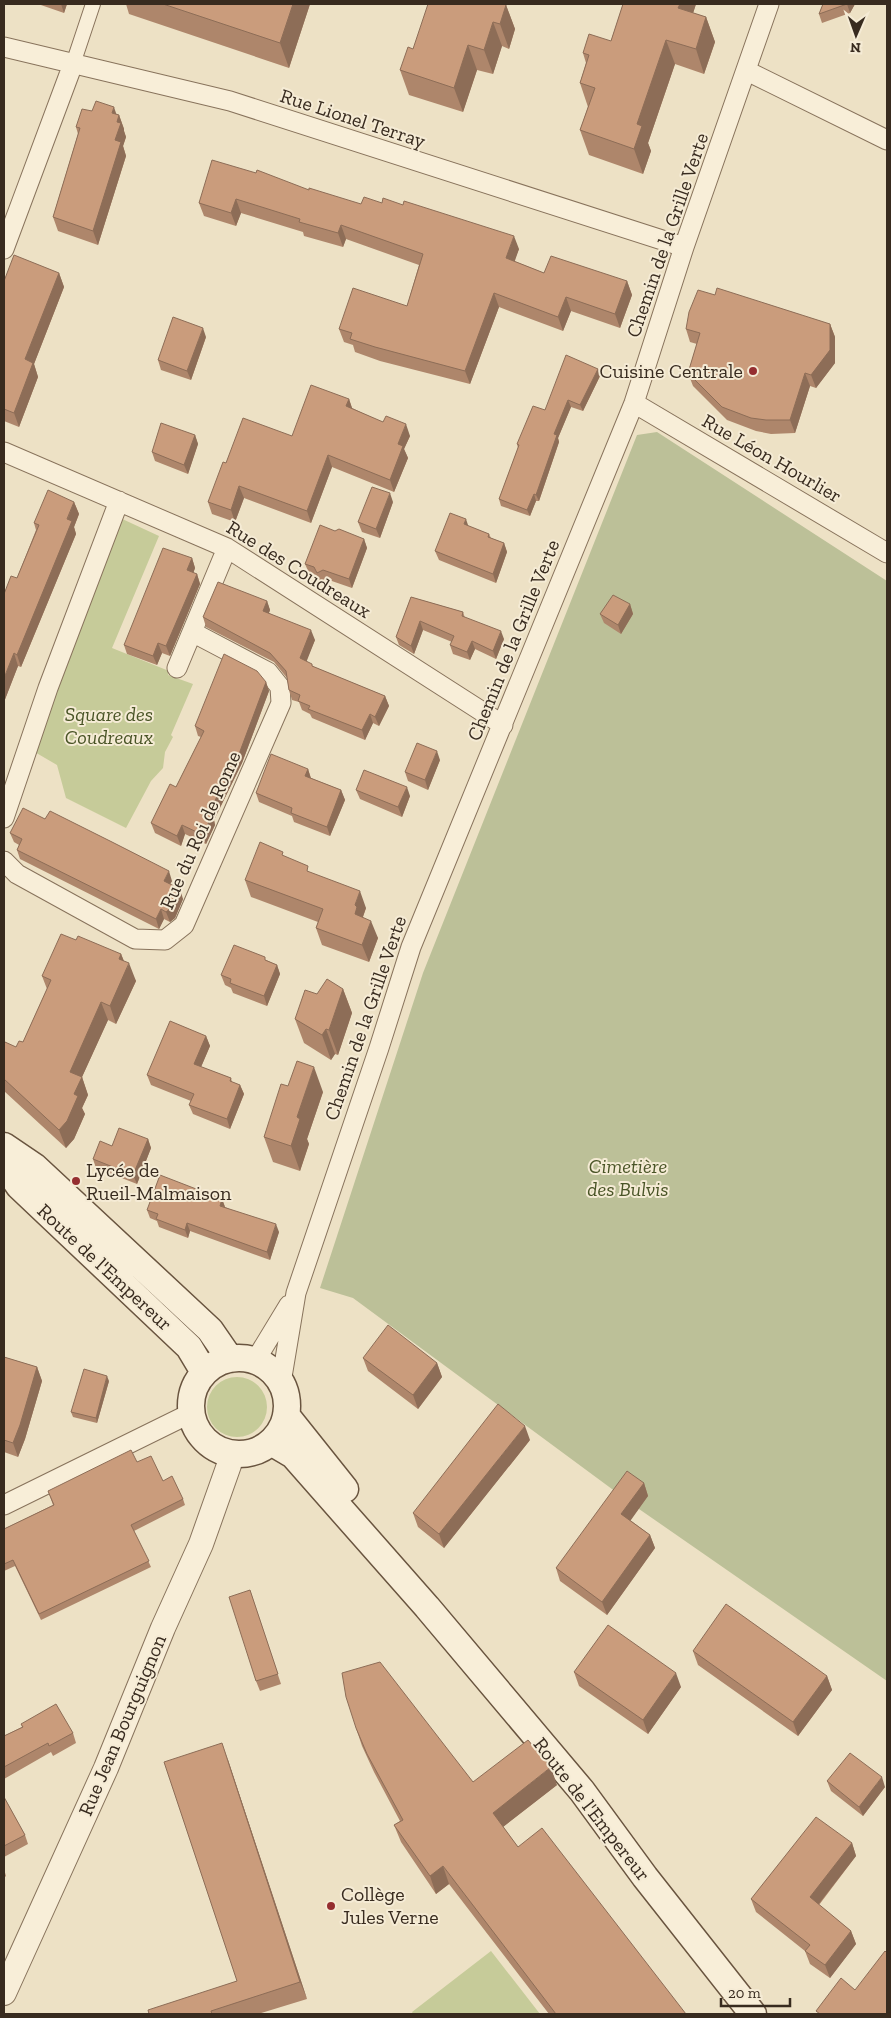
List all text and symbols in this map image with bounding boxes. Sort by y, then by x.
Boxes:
north arrow [831,10,881,60]
text: N [850,39,861,56]
street label: Rue Lionel Terray [277,83,429,153]
street label: Chemin de la Grille Verte [621,130,713,340]
place label: Cuisine Centrale [600,359,743,383]
marker: Cuisine Centrale [747,365,759,377]
street label: Rue Léon Hourlier [698,408,846,508]
street label: Rue des Coudreaux [222,515,376,623]
street label: Chemin de la Grille Verte [462,536,564,744]
park label: Square des Coudreaux [65,702,154,749]
street label: Rue du Roi de Rome [154,747,246,913]
street label: Chemin de la Grille Verte [319,913,411,1123]
park label: Cimetière des Bulvis [587,1154,669,1201]
place label: Lycée de Rueil-Malmaison [86,1158,232,1205]
marker: Lycée de Rueil-Malmaison [70,1175,82,1187]
street label: Route de l'Empereur [33,1198,177,1336]
street label: Rue Jean Bourguignon [73,1630,171,1819]
street label: Route de l'Empereur [528,1732,656,1886]
place label: Collège Jules Verne [341,1882,439,1929]
marker: Collège Jules Verne [325,1900,337,1912]
scale bar [721,1976,790,2008]
text: 20 m [728,1984,761,2002]

